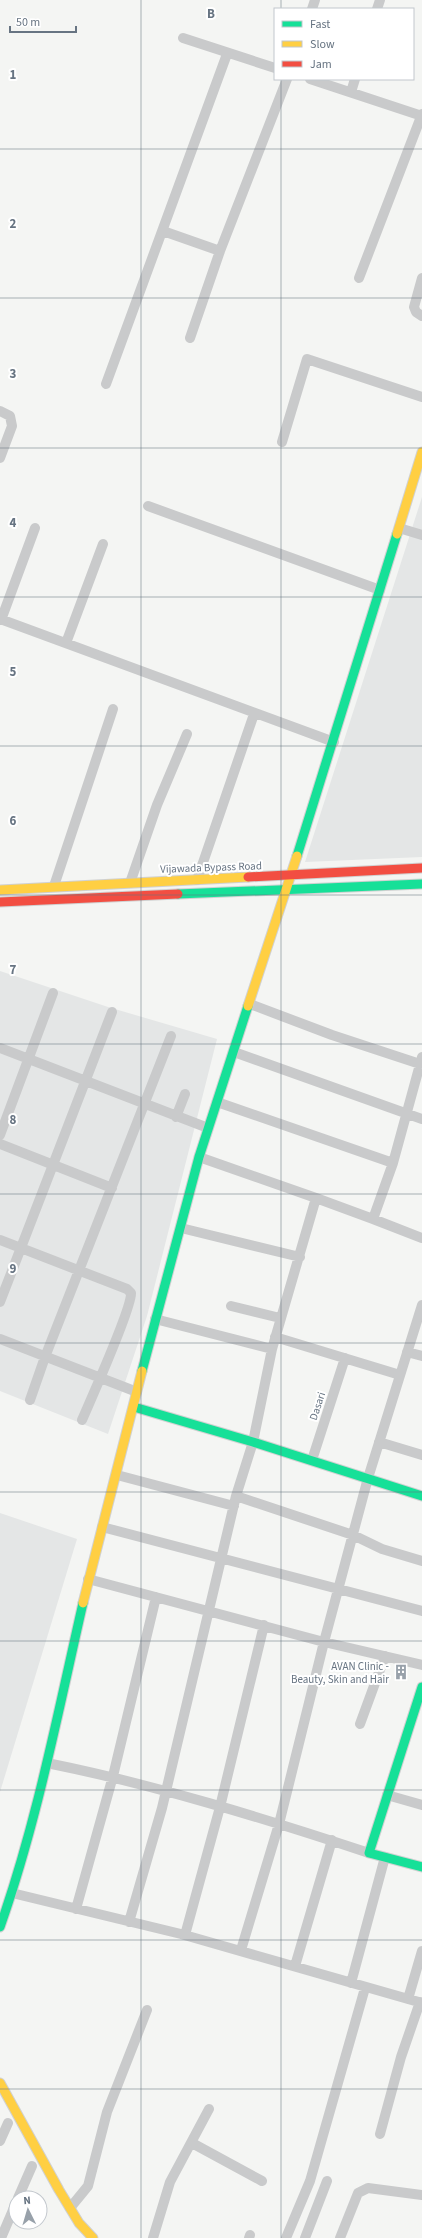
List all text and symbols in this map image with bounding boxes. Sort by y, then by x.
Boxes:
text: B [207,5,215,23]
scale bar [10,8,76,34]
legend [274,8,414,80]
text: 50 m [16,14,40,31]
text: Fast [310,16,330,33]
text: Slow [310,36,335,53]
text: Jam [310,56,332,73]
text: 1 [10,66,17,84]
text: 2 [10,215,17,233]
text: 3 [10,365,17,383]
text: 4 [10,514,17,532]
text: 5 [10,663,17,681]
text: 6 [10,812,17,830]
street label: Vijawada Bypass Road [160,858,262,877]
text: 7 [10,961,17,979]
text: 8 [10,1111,17,1129]
text: 9 [10,1260,17,1278]
street label: Dasari [306,1390,329,1422]
place label: AVAN Clinic - Beauty, Skin and Hair [291,1659,389,1687]
building icon: AVAN Clinic - Beauty, Skin and Hair [392,1663,410,1681]
north arrow [8,2190,48,2230]
text: N [23,2193,31,2208]

